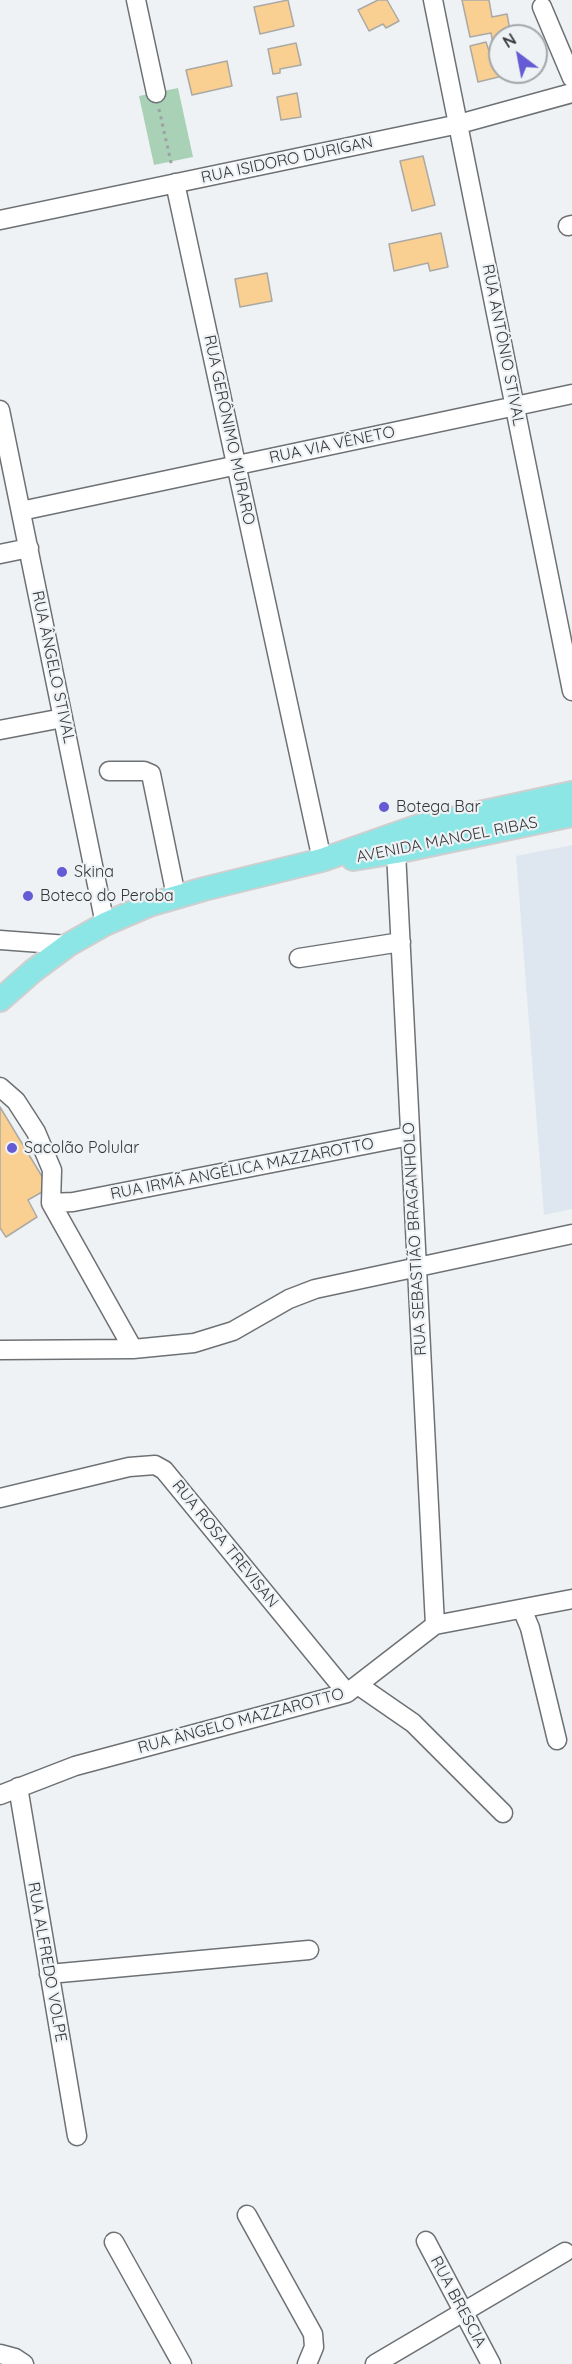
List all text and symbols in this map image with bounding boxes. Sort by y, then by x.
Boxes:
north arrow [488,24,548,84]
text: N [499,29,520,52]
street label: RUA ISIDORO DURIGAN [199,132,375,188]
street label: RUA ANTÔNIO STIVAL [478,262,528,428]
street label: RUA GERÔNIMO MURARO [199,333,259,527]
street label: RUA VIA VÊNETO [267,422,397,468]
street label: RUA ÂNGELO STIVAL [27,589,79,745]
place label: Botega Bar [396,797,481,817]
marker: Botega Bar [377,800,391,814]
street label: AVENIDA MANOEL RIBAS [355,813,539,867]
place label: Skina [74,862,114,882]
marker: Skina [55,865,69,879]
place label: Boteco do Peroba [40,886,174,906]
marker: Boteco do Peroba [21,889,35,903]
street label: RUA SEBASTIÃO BRAGANHOLO [399,1122,431,1356]
street label: RUA IRMÃ ANGÉLICA MAZZAROTTO [109,1134,375,1204]
place label: Sacolão Polular [24,1138,139,1158]
marker: Sacolão Polular [5,1141,19,1155]
street label: RUA ROSA TREVISAN [168,1476,282,1612]
street label: RUA ÂNGELO MAZZAROTTO [136,1684,346,1758]
street label: RUA ALFREDO VOLPE [23,1880,71,2044]
street label: RUA BRESCIA [426,2253,490,2351]

